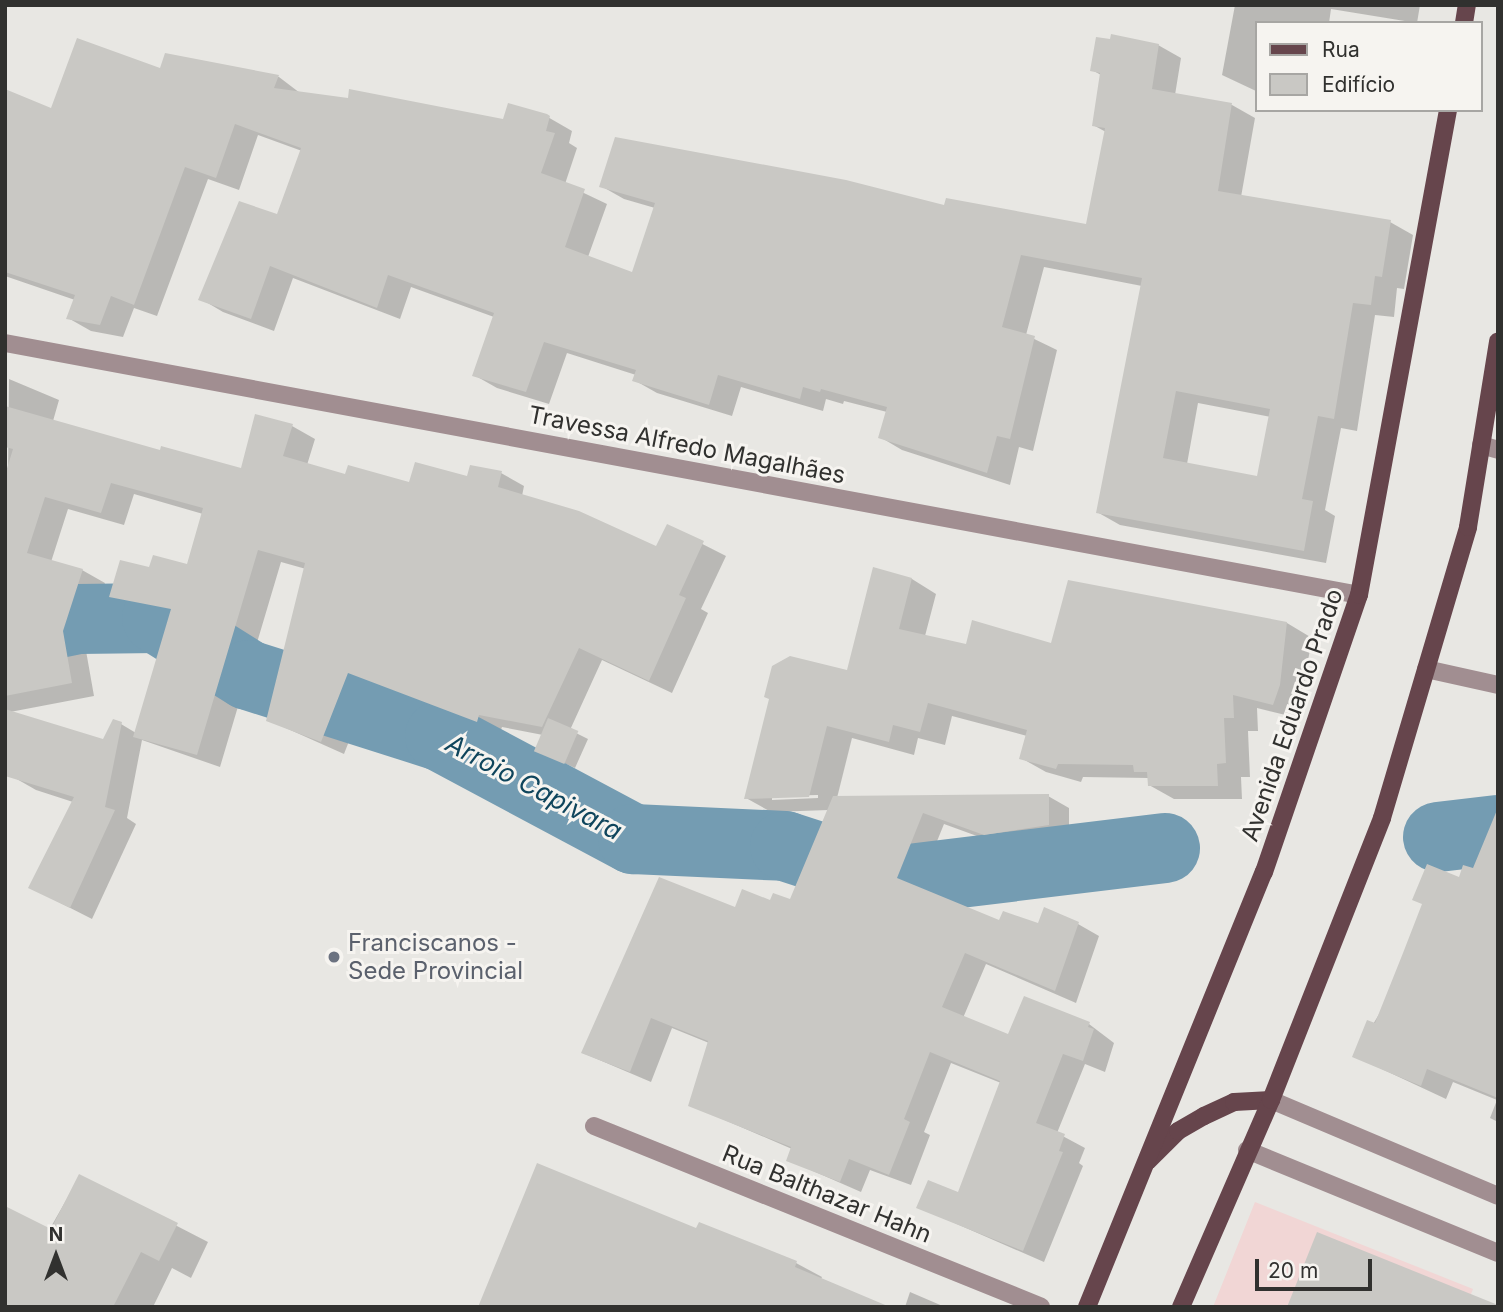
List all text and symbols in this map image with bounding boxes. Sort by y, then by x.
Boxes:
legend [1254,21,1482,112]
text: Rua [1322,37,1360,62]
text: Edifício [1322,72,1395,97]
street label: Travessa Alfredo Magalhães [526,400,848,490]
street label: Avenida Eduardo Prado [1235,585,1349,845]
water label: Arroio Capivara [441,727,627,847]
place label: Franciscanos - Sede Provincial [348,929,523,985]
marker: Franciscanos - Sede Provincial [326,949,342,965]
street label: Rua Balthazar Hahn [718,1139,936,1249]
north arrow [21,1221,91,1291]
text: N [49,1223,63,1246]
scale bar [1258,1246,1375,1290]
text: 20 m [1268,1258,1318,1283]

